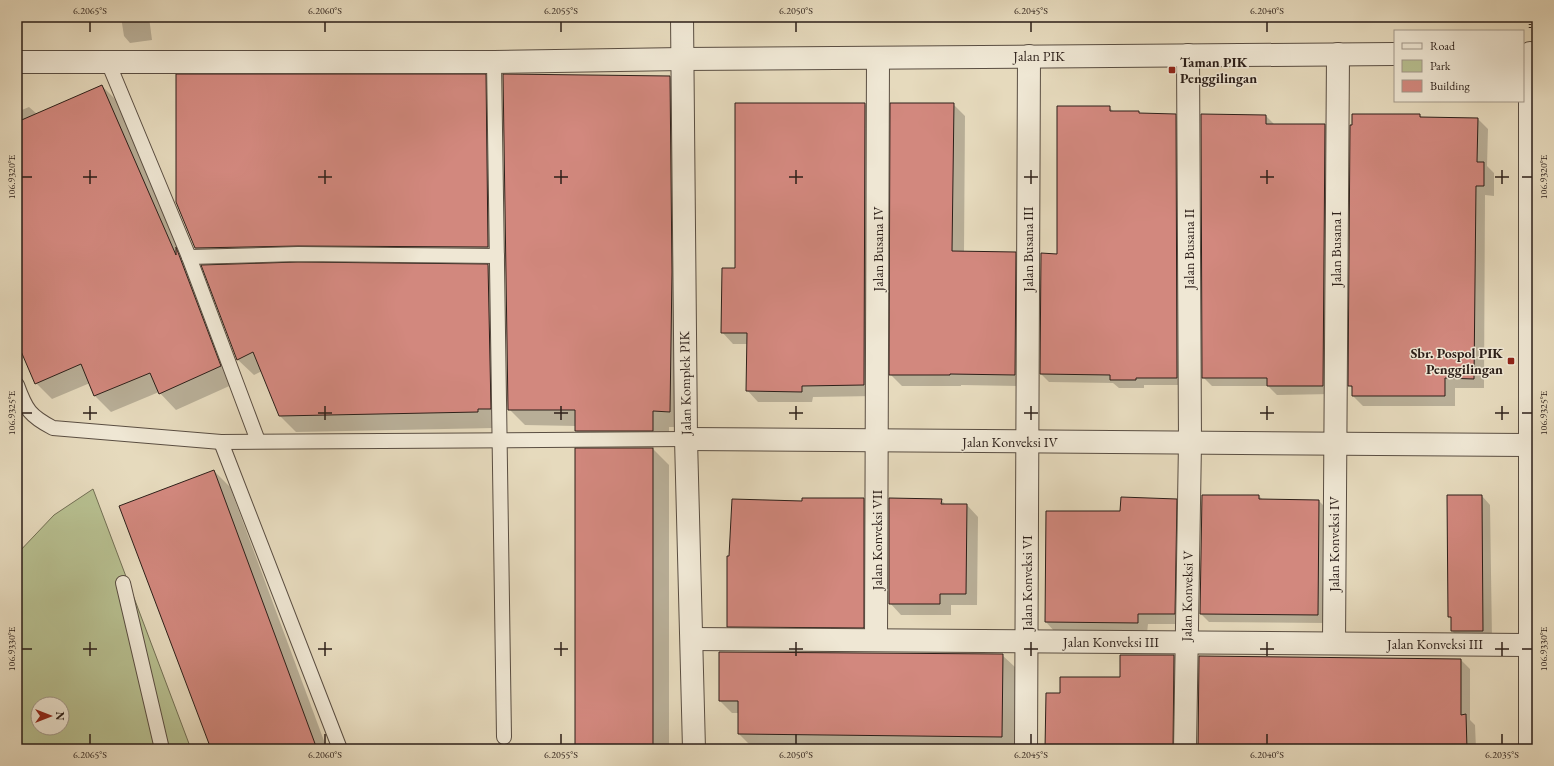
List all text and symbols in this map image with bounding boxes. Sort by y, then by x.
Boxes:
text: 6.2065°S [73,4,107,17]
text: 6.2060°S [308,4,342,17]
text: 6.2055°S [544,4,578,17]
text: 6.2050°S [779,4,813,17]
text: 6.2045°S [1014,4,1048,17]
text: 6.2040°S [1250,4,1284,17]
legend [1394,30,1524,102]
text: Road [1430,38,1456,54]
street label: Jalan PIK [1012,47,1065,65]
place label: Taman PIK Penggilingan [1180,53,1257,87]
text: Park [1430,58,1451,74]
marker: Taman PIK Penggilingan [1167,65,1177,75]
text: Building [1430,78,1471,94]
text: 106.9320°E [5,154,18,199]
text: 106.9320°E [1537,154,1550,199]
street label: Jalan Busana IV [869,206,887,293]
street label: Jalan Busana III [1019,206,1037,293]
street label: Jalan Busana II [1180,209,1198,290]
street label: Jalan Busana I [1327,211,1345,288]
street label: Jalan Komplek PIK [675,330,695,436]
place label: Sbr. Pospol PIK Penggilingan [1410,344,1503,378]
marker: Sbr. Pospol PIK Penggilingan [1506,356,1516,366]
text: 106.9325°E [5,390,18,435]
text: 106.9325°E [1537,390,1550,435]
street label: Jalan Konveksi IV [961,433,1058,451]
street label: Jalan Konveksi VII [868,490,886,591]
street label: Jalan Konveksi IV [1325,496,1343,593]
street label: Jalan Konveksi VI [1018,535,1036,632]
street label: Jalan Konveksi V [1177,550,1197,643]
text: 106.9330°E [5,626,18,671]
text: 106.9330°E [1537,626,1550,671]
street label: Jalan Konveksi III [1062,633,1159,651]
street label: Jalan Konveksi III [1386,635,1483,653]
north arrow [30,696,70,736]
text: N [53,712,67,721]
text: 6.2065°S [73,748,107,761]
text: 6.2060°S [308,748,342,761]
text: 6.2055°S [544,748,578,761]
text: 6.2050°S [779,748,813,761]
text: 6.2045°S [1014,748,1048,761]
text: 6.2040°S [1250,748,1284,761]
text: 6.2035°S [1485,748,1519,761]

